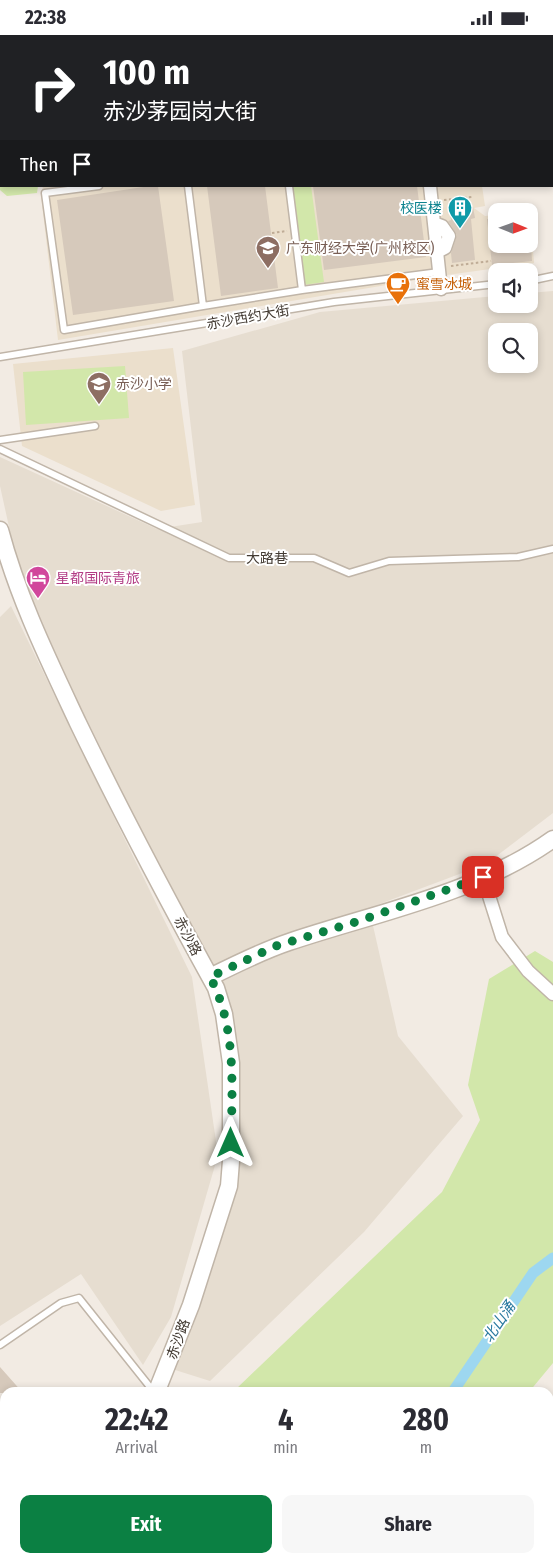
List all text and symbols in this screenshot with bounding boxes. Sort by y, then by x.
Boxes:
text: 22:38 [25,6,66,29]
text: 100 m [103,51,190,93]
icon: right [20,55,85,120]
text: 赤沙茅园岗大街 [103,98,257,125]
icon: arrive [68,150,96,178]
text: Then [20,153,58,176]
building icon: 校医楼 [447,195,473,229]
place label: 校医楼 [400,200,442,217]
north arrow [488,203,538,253]
map controls [488,203,538,373]
school or university icon: 广东财经大学(广州校区) [255,235,281,269]
place label: 广东财经大学(广州校区) [286,240,434,257]
button: sound [488,263,538,313]
cafe icon: 蜜雪冰城 [385,271,411,305]
place label: 蜜雪冰城 [416,276,472,293]
street label: 赤沙西约大街 [205,302,291,333]
button: search [488,323,538,373]
school or university icon: 赤沙小学 [86,371,112,405]
place label: 赤沙小学 [116,376,172,393]
street label: 大路巷 [246,550,288,567]
hotel icon: 星都国际青旅 [25,565,51,599]
place label: 星都国际青旅 [56,570,140,587]
pin [462,856,504,898]
icon: arrive [469,863,497,891]
street label: 赤沙路 [170,914,205,959]
position arrow [204,1116,256,1168]
water label: 北山涌 [479,1297,520,1346]
street label: 赤沙路 [163,1317,194,1362]
text: 22:42 [105,1402,168,1438]
text: 4 [278,1402,293,1438]
text: 280 [403,1402,449,1438]
text: Arrival [115,1438,158,1457]
text: min [273,1438,298,1457]
text: m [420,1438,432,1457]
button: Exit [20,1495,272,1553]
button: Share [282,1495,534,1553]

